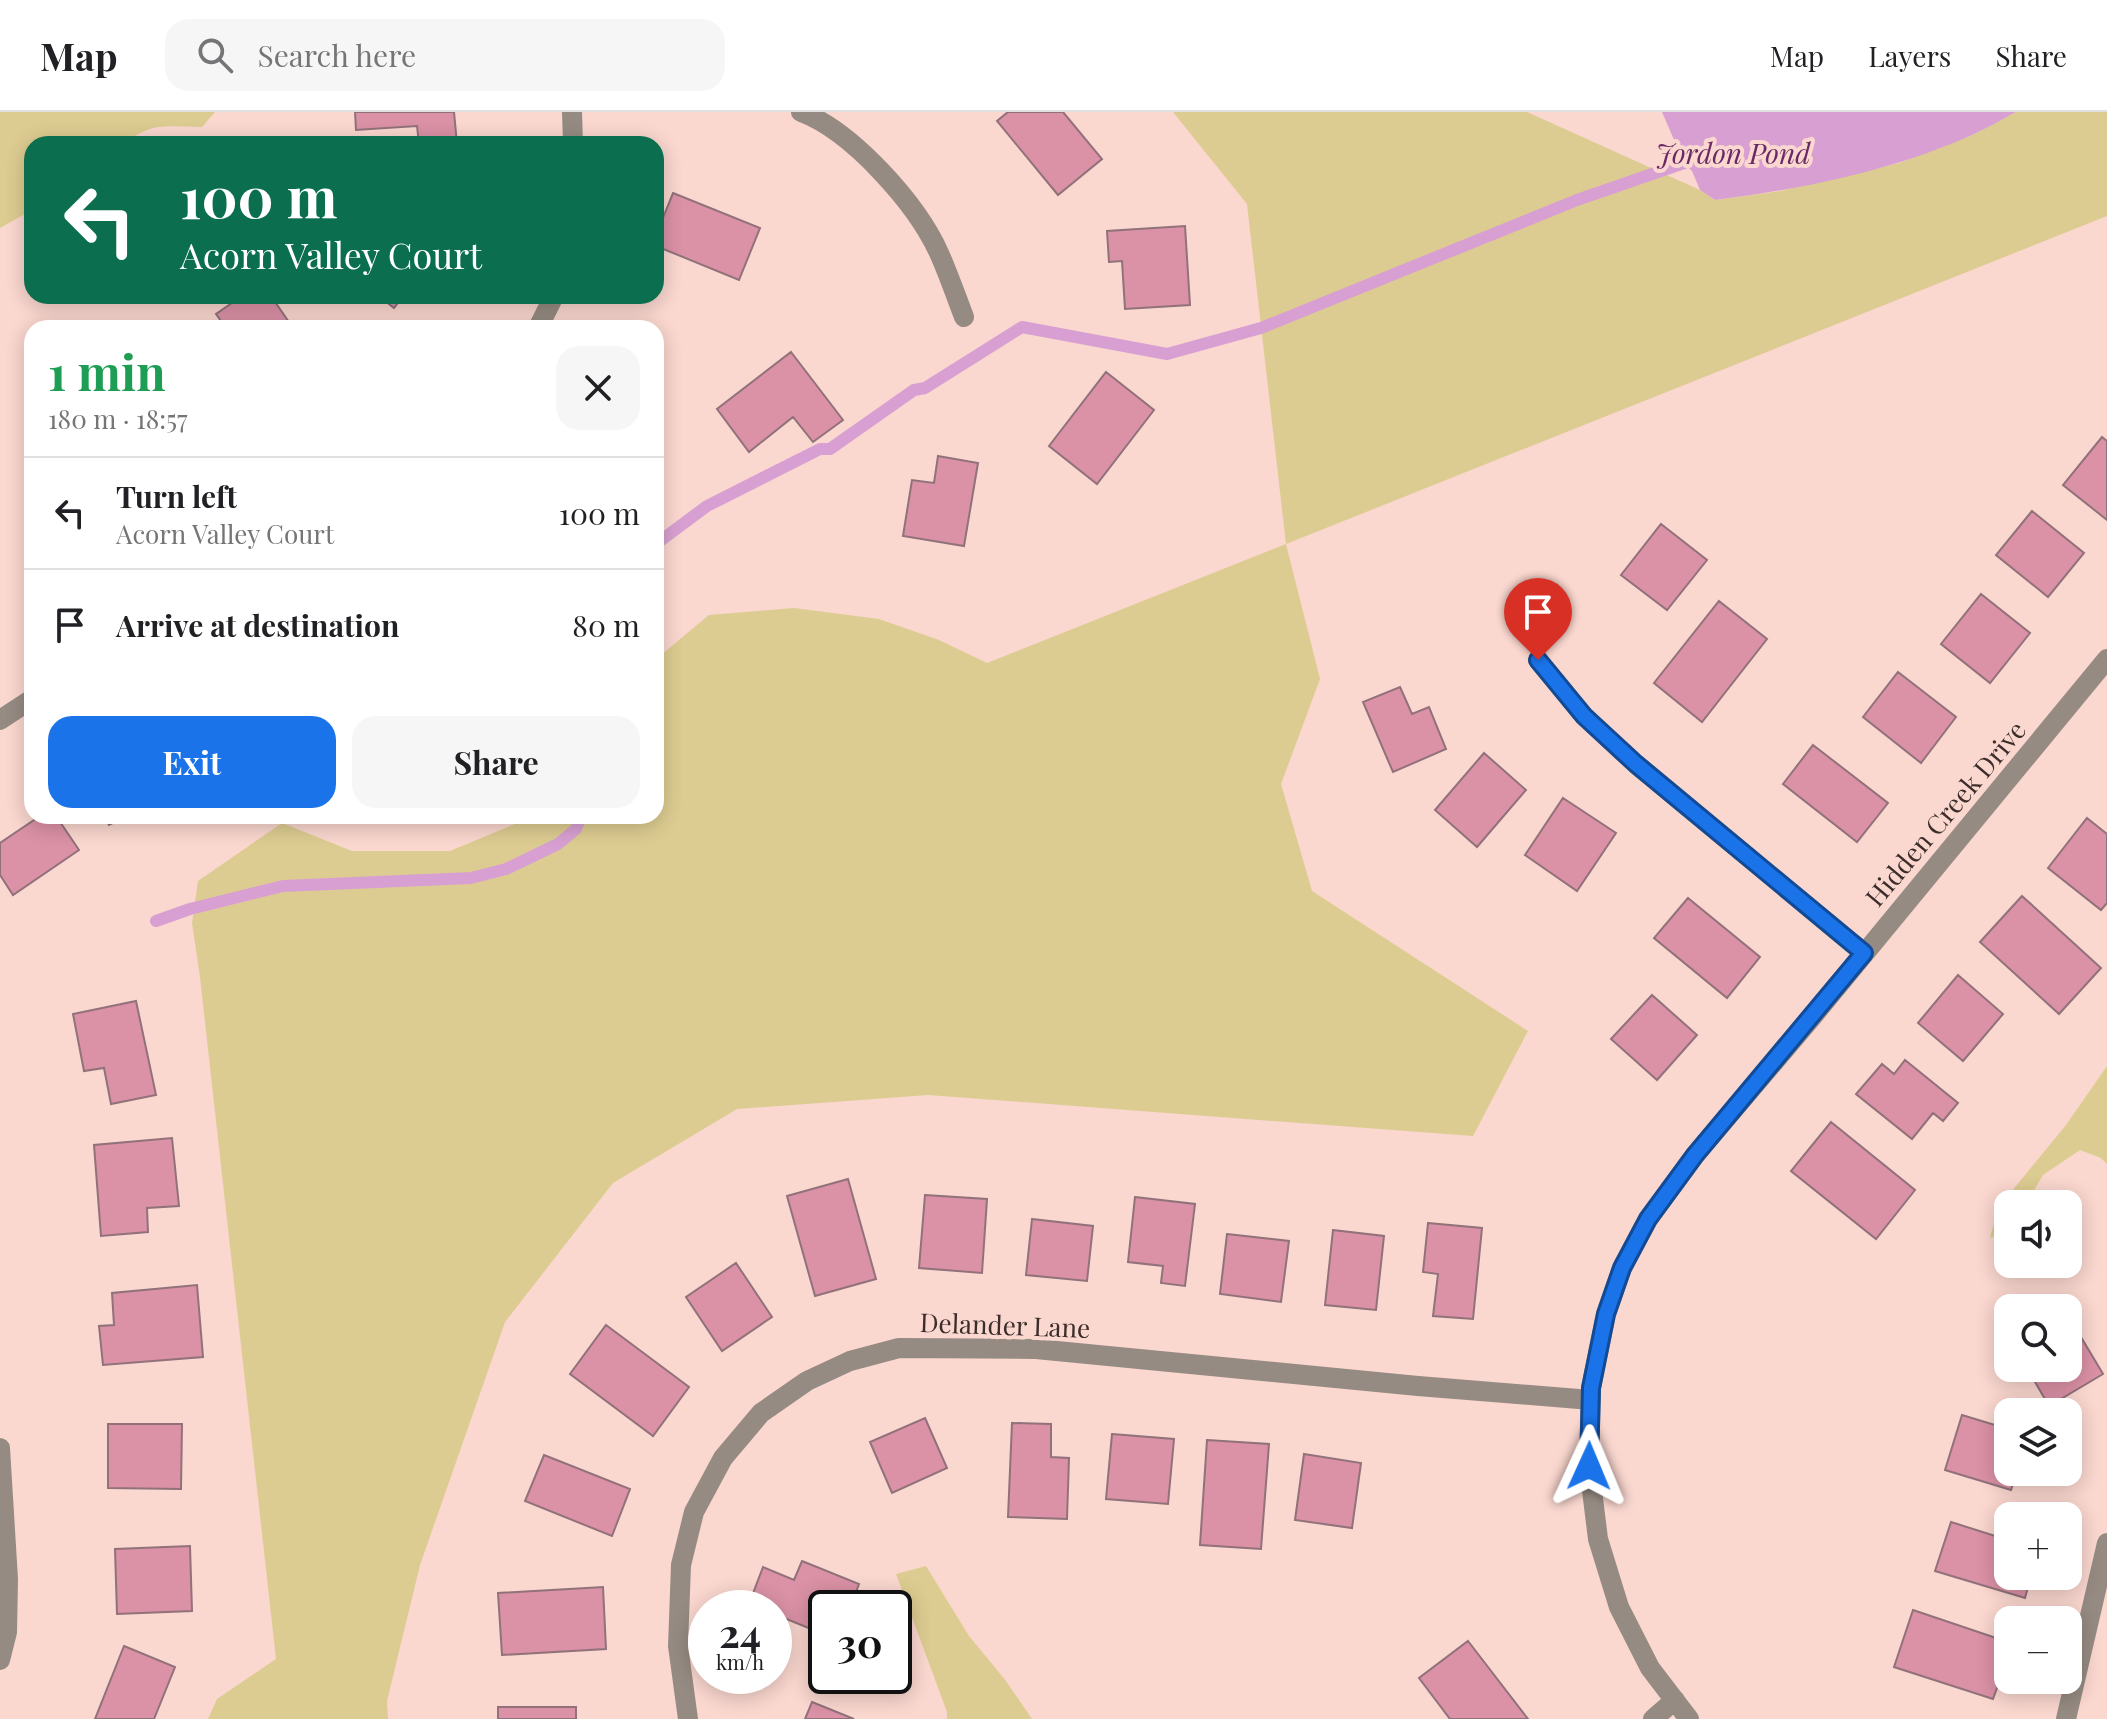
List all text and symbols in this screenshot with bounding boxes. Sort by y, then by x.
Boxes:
search box [165,19,725,91]
text: Map [40,30,117,81]
icon: search [193,33,237,77]
text: Search here [257,35,416,75]
text: Map [1770,37,1824,74]
text: Layers [1868,37,1951,74]
text: Share [1995,37,2067,74]
water label: Jordon Pond [1656,134,1811,171]
text: 100 m [180,158,337,233]
icon: left [48,168,152,272]
text: Acorn Valley Court [180,230,482,278]
text: 1 min [48,339,166,403]
button: close [556,346,640,430]
text: 180 m · 18:57 [48,401,188,436]
text: Turn left [116,476,237,516]
icon: left [48,491,92,535]
text: 100 m [559,493,640,533]
text: Acorn Valley Court [116,516,334,551]
pin [1504,578,1572,660]
icon: arrive [1516,590,1560,634]
icon: arrive [48,603,92,647]
text: Arrive at destination [116,605,399,645]
text: 80 m [572,605,640,645]
street label: Hidden Creek Drive [1857,713,2033,913]
button: Exit [48,716,336,808]
button: Share [352,716,640,808]
map controls [1994,1190,2082,1694]
button: sound [1994,1190,2082,1278]
button: search [1994,1294,2082,1382]
street label: Delander Lane [919,1304,1091,1345]
button: layers [1994,1398,2082,1486]
position arrow [1547,1424,1631,1508]
button: + [1994,1502,2082,1590]
speed limit sign: 30 [808,1590,912,1694]
text: 24 [719,1605,761,1658]
button: − [1994,1606,2082,1694]
text: km/h [716,1648,764,1675]

